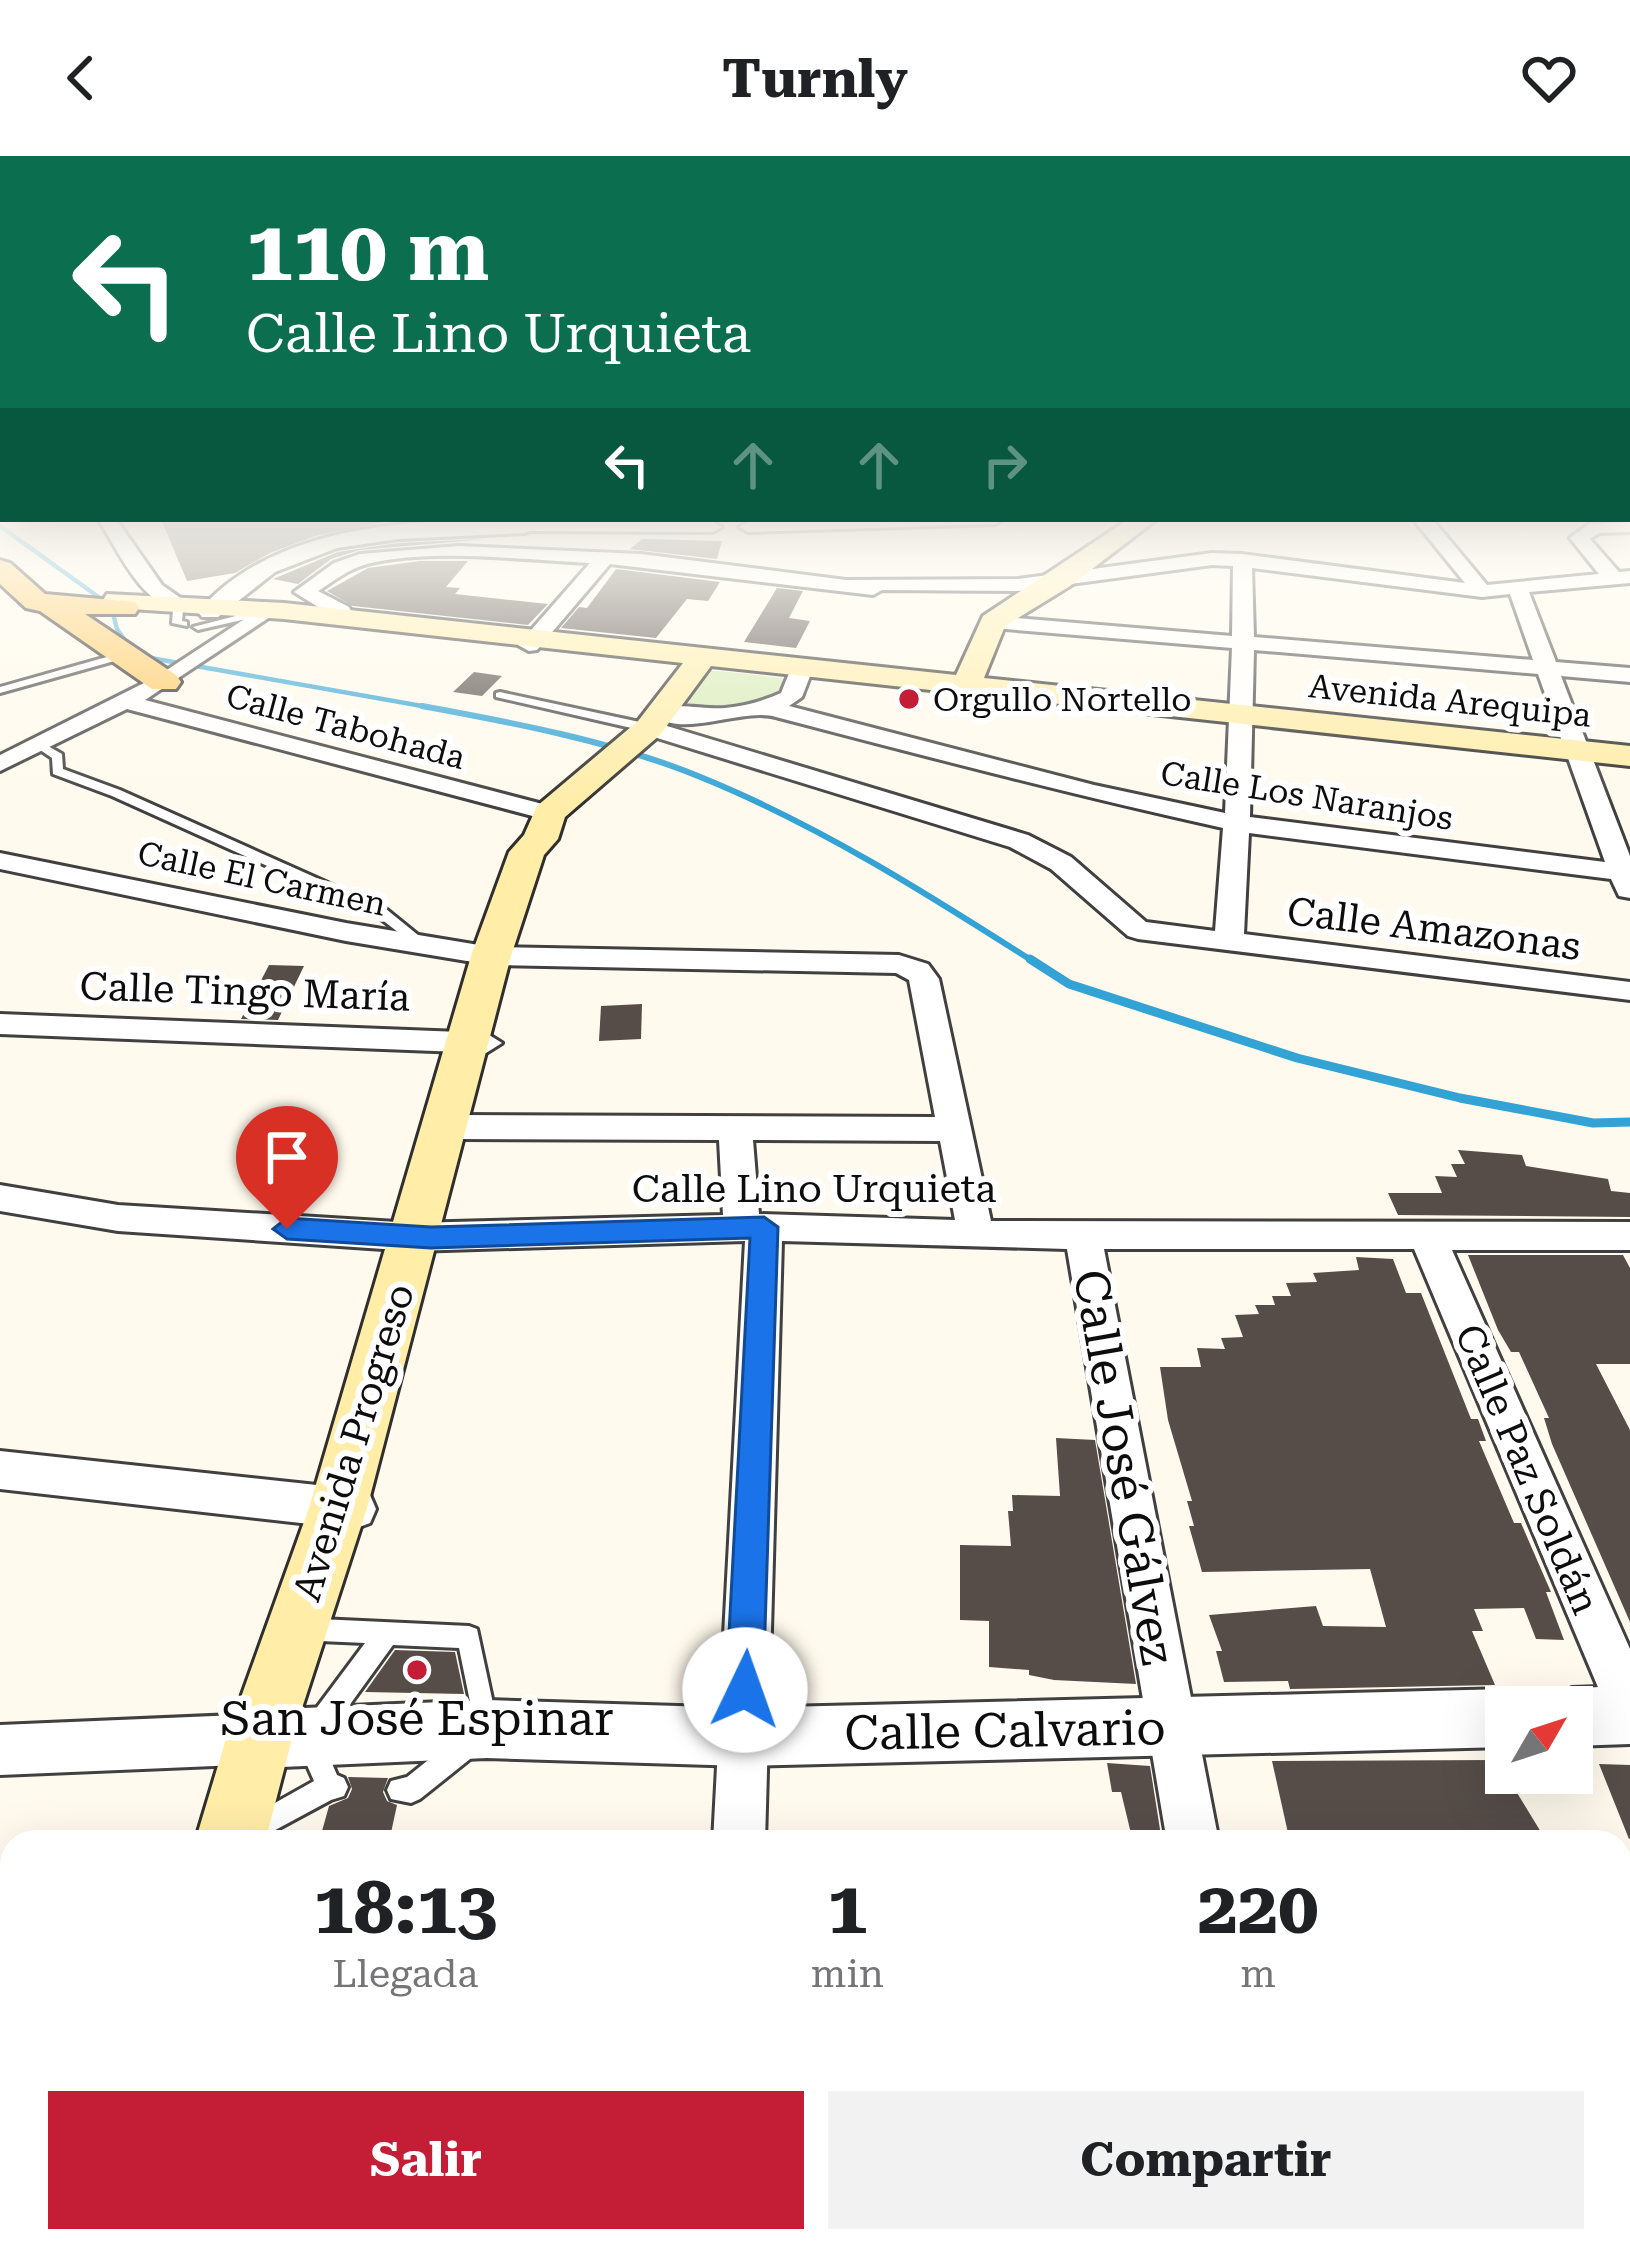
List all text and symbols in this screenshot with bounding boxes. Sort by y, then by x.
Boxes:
icon: back [48,45,114,111]
icon: heart [1516,45,1582,111]
text: Turnly [722,47,908,110]
text: 110 m [246,202,489,300]
icon: left [48,204,204,360]
text: Calle Lino Urquieta [246,302,751,365]
icon: left [594,432,660,498]
icon: ahead [720,432,786,498]
icon: ahead [846,432,912,498]
icon: right [972,432,1038,498]
street label: Avenida Arequipa [1307,666,1593,735]
street label: Calle Tabohada [222,676,470,777]
place label: Orgullo Nortello [933,680,1191,719]
marker: Orgullo Nortello [896,686,922,712]
street label: Calle Los Naranjos [1158,753,1456,838]
street label: Calle El Carmen [134,833,390,924]
street label: Calle Amazonas [1284,888,1583,970]
street label: Calle Tingo María [79,963,411,1021]
pin [236,1106,338,1229]
icon: arrive [254,1124,320,1190]
street label: Calle Lino Urquieta [632,1166,996,1212]
street label: Calle José Gálvez [1062,1265,1186,1669]
street label: Avenida Progreso [284,1278,424,1606]
street label: Calle Paz Soldán [1445,1318,1609,1621]
position arrow [682,1627,808,1753]
marker: San José Espinar [404,1657,430,1683]
north arrow [1485,1686,1593,1794]
map controls [1485,1686,1593,1794]
place label: San José Espinar [220,1691,614,1747]
street label: Calle Calvario [844,1700,1166,1762]
text: 18:13 [314,1866,497,1951]
text: 1 [827,1866,868,1951]
text: 220 [1198,1866,1318,1951]
text: Llegada [332,1951,478,1997]
text: min [811,1951,884,1997]
text: m [1240,1951,1276,1997]
button: Salir [48,2091,804,2229]
button: Compartir [828,2091,1584,2229]

